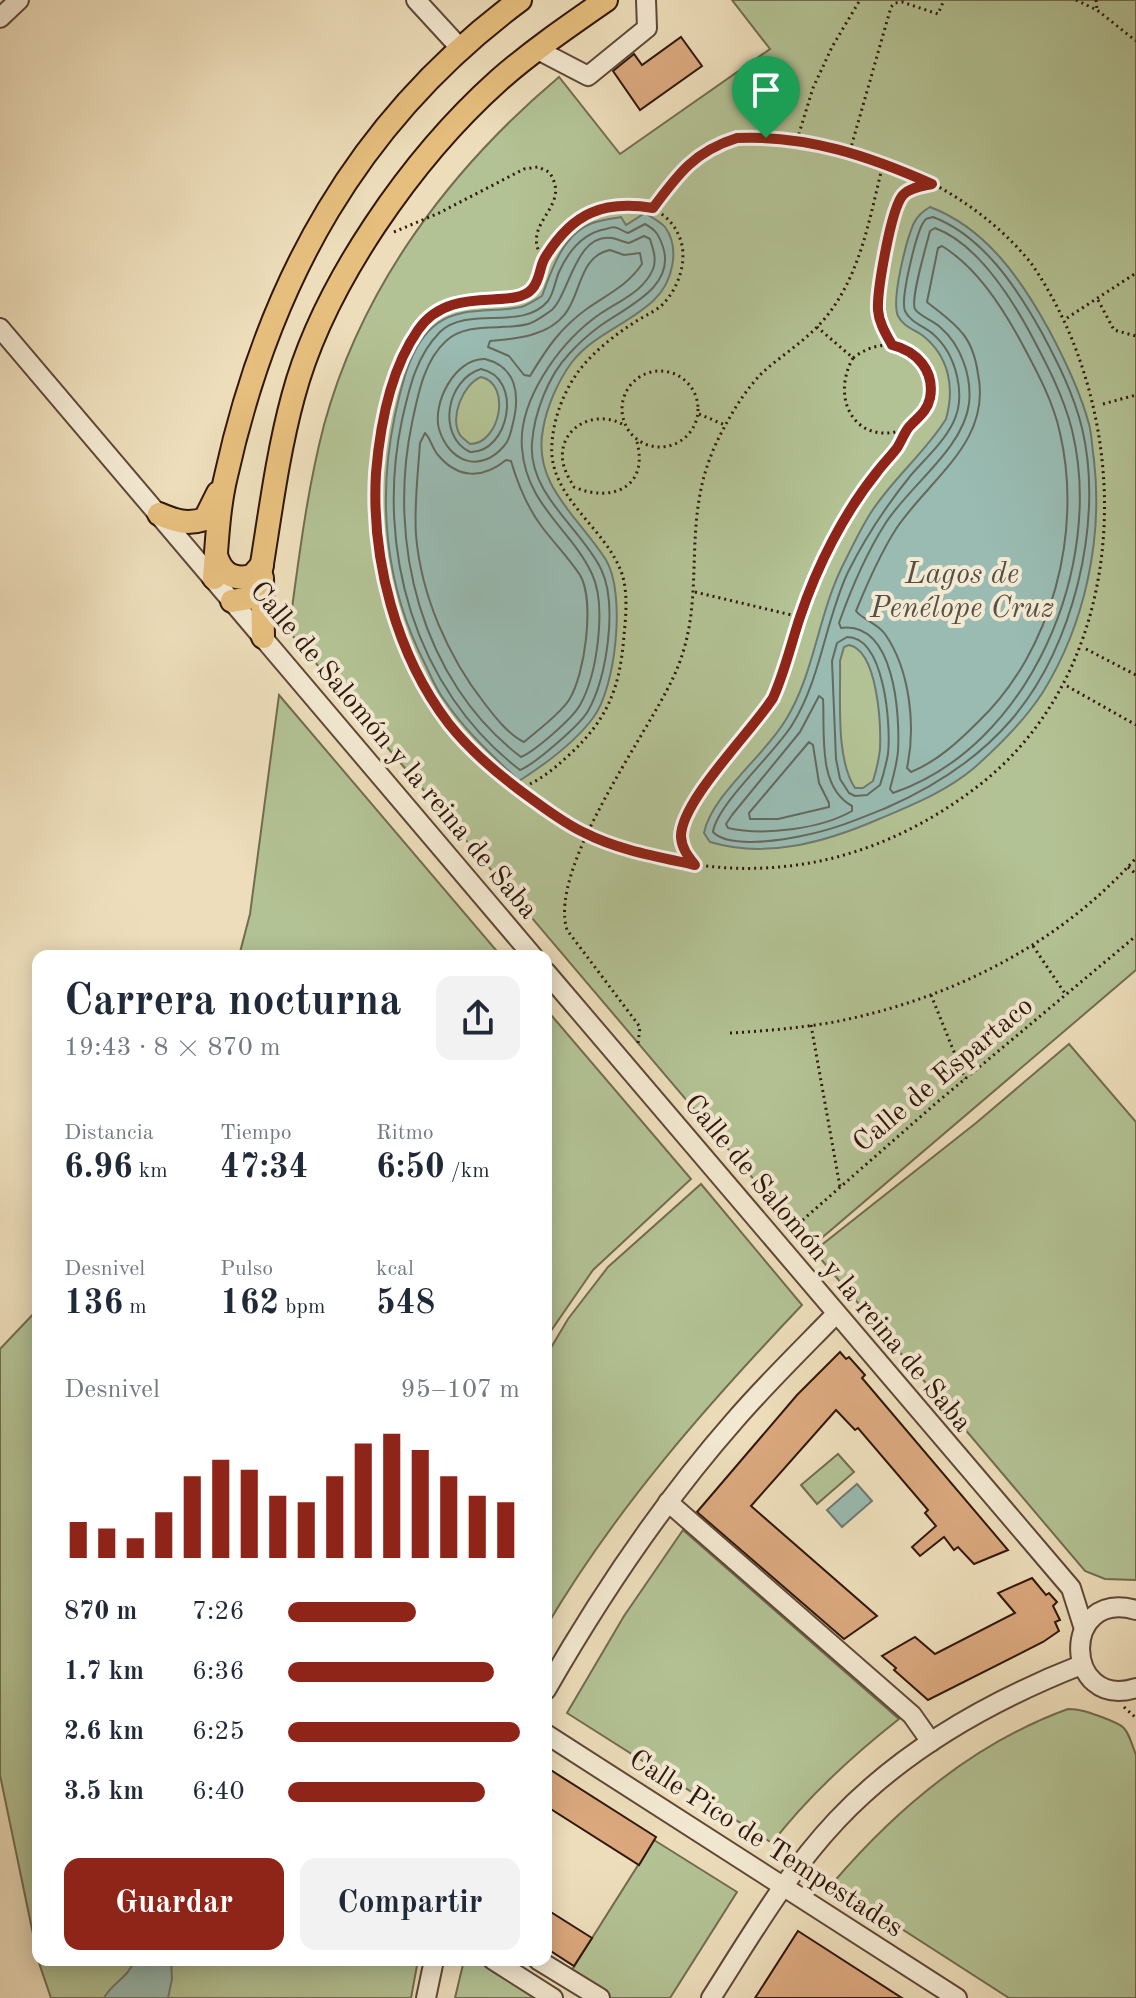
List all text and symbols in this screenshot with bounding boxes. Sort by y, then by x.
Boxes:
pin [732,56,800,138]
icon: arrive [744,68,788,112]
water label: Lagos de Penélope Cruz [869,560,1054,624]
street label: Calle de Salomón y la reina de Saba [244,577,542,925]
button: share [436,976,520,1060]
text: Carrera nocturna [64,980,401,1024]
street label: Calle de Espartaco [849,992,1039,1158]
text: 19:43 · 8 × 870 m [64,1035,281,1061]
street label: Calle de Salomón y la reina de Saba [678,1090,976,1438]
text: Distancia [64,1122,154,1144]
text: Tiempo [220,1122,292,1144]
text: Ritmo [376,1122,434,1144]
text: 6.96 [64,1151,133,1185]
text: 47:34 [220,1151,308,1185]
text: 6:50 [376,1151,445,1185]
text: km [133,1160,168,1182]
text: /km [445,1160,490,1182]
text: Desnivel [64,1258,145,1280]
text: Pulso [220,1258,273,1280]
text: kcal [376,1258,414,1280]
text: 136 [64,1287,123,1321]
text: 162 [220,1287,279,1321]
text: 548 [376,1287,435,1321]
text: m [123,1296,147,1318]
text: bpm [279,1296,325,1318]
text: Desnivel [64,1377,160,1403]
text: 95–107 m [401,1377,520,1403]
text: 870 m [64,1599,137,1625]
text: 7:26 [192,1599,245,1625]
text: 1.7 km [64,1659,144,1685]
text: 6:36 [192,1659,245,1685]
text: 2.6 km [64,1719,144,1745]
text: 6:25 [192,1719,245,1745]
street label: Calle Pico de Tempestades [623,1746,907,1943]
text: 3.5 km [64,1779,144,1805]
text: 6:40 [192,1779,245,1805]
button: Guardar [64,1858,284,1950]
button: Compartir [300,1858,520,1950]

